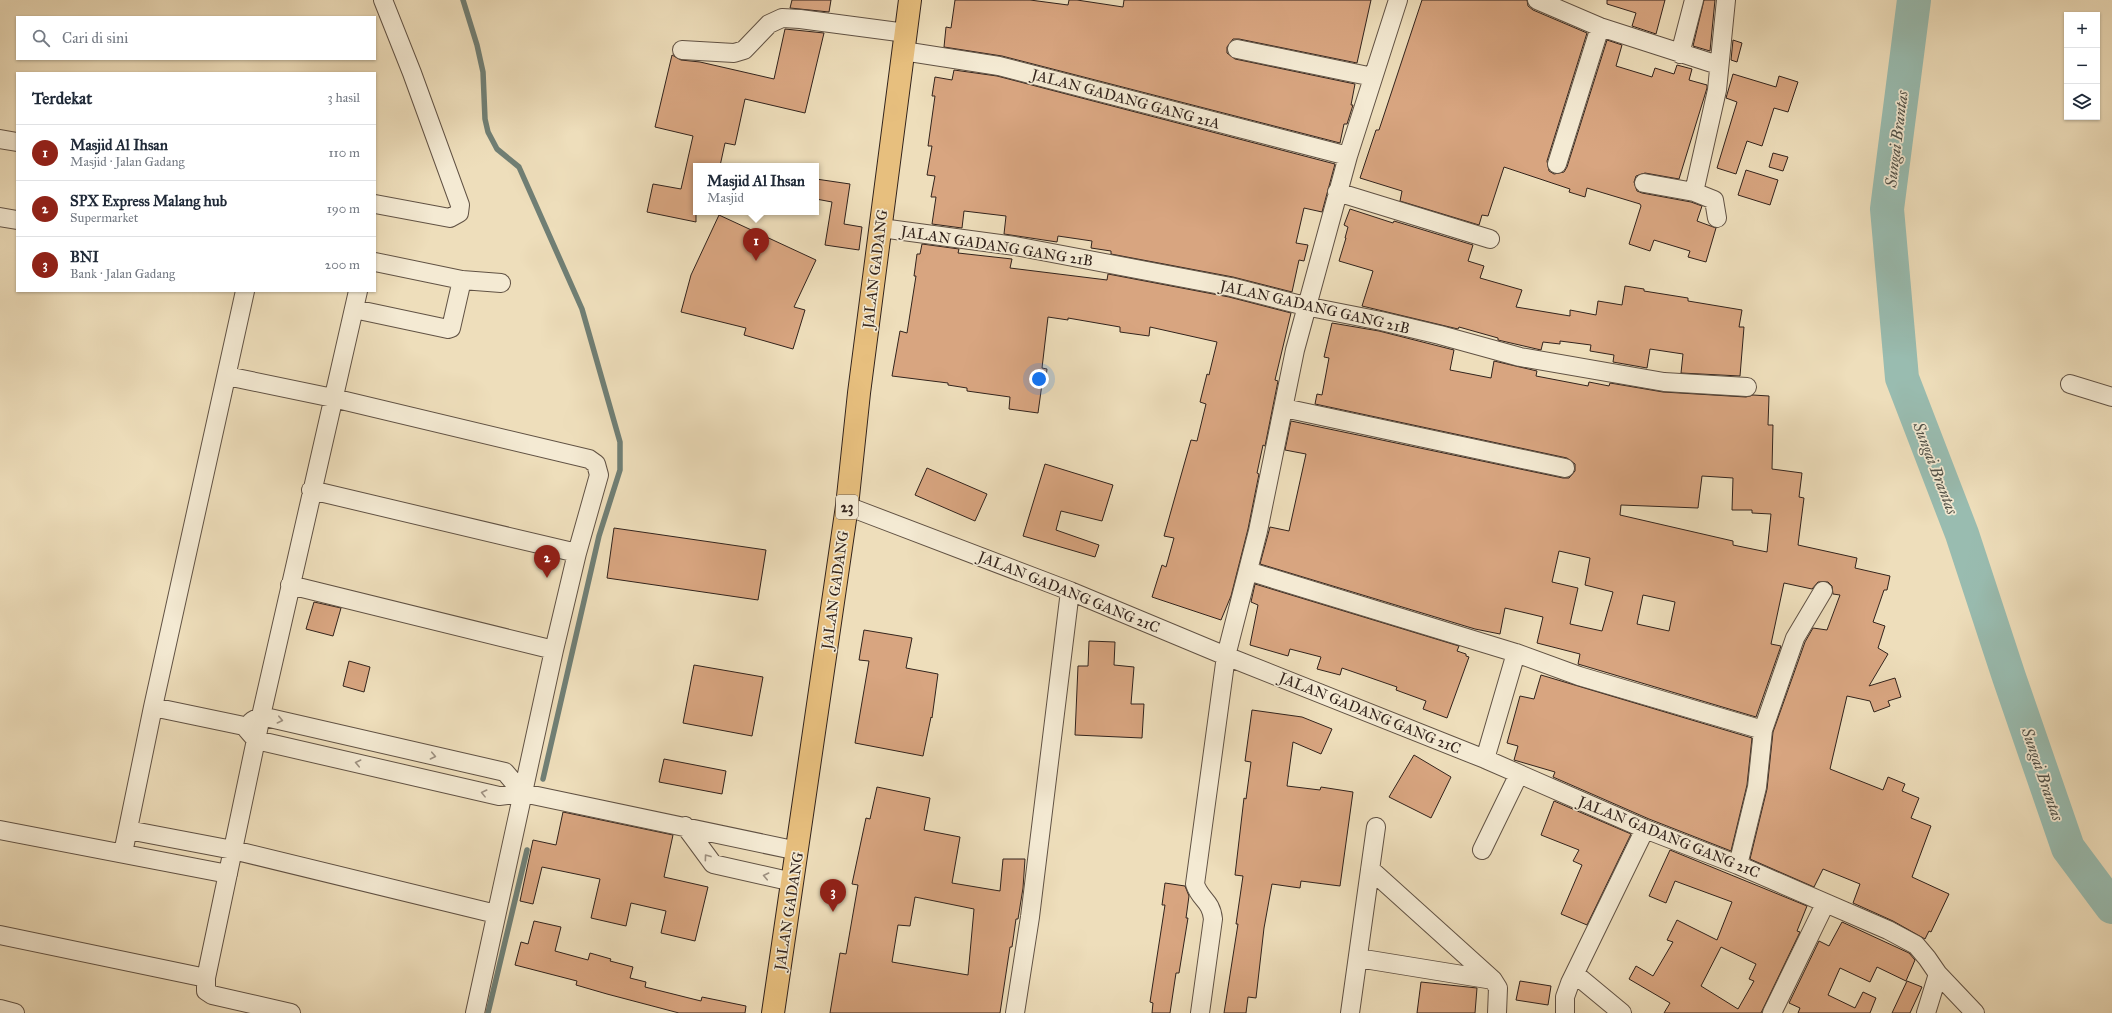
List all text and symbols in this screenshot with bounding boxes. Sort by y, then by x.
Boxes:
map controls [2064,12,2100,120]
button: + [2064,12,2100,48]
search box [16,16,376,60]
icon: search [30,27,52,49]
text: Cari di sini [62,29,128,47]
button: − [2064,48,2100,84]
street label: JALAN GADANG GANG 21A [1028,65,1222,134]
button: layers [2064,84,2100,120]
text: Terdekat [32,88,92,109]
water label: Sungai Brantas [1881,89,1912,189]
text: 3 hasil [327,90,360,106]
text: Masjid Al Ihsan [70,136,168,154]
text: 1 [42,145,48,161]
text: 110 m [328,145,360,161]
text: Masjid · Jalan Gadang [70,154,185,170]
popup [693,163,819,215]
text: Masjid Al Ihsan [707,172,805,190]
text: Masjid [707,190,744,206]
text: SPX Express Malang hub [70,192,227,210]
text: 2 [42,201,48,217]
text: 190 m [327,201,360,217]
street label: JALAN GADANG [859,208,892,332]
text: Supermarket [70,210,138,226]
street label: JALAN GADANG GANG 21B [898,222,1094,271]
pin: 1 [743,228,769,261]
text: BNI [70,248,99,266]
text: 3 [42,257,48,273]
text: 200 m [325,257,360,273]
text: Bank · Jalan Gadang [70,266,175,282]
street label: JALAN GADANG GANG 21B [1216,276,1412,339]
your location [1029,369,1049,389]
water label: Sungai Brantas [1909,418,1962,517]
road number: 23 [836,495,858,519]
street label: JALAN GADANG [817,529,853,653]
pin: 2 [534,545,560,578]
street label: JALAN GADANG GANG 21C [973,546,1163,638]
street label: JALAN GADANG GANG 21C [1274,667,1464,759]
one-way arrow [276,716,283,724]
water label: Sungai Brantas [2017,724,2067,824]
one-way arrow [430,752,437,760]
one-way arrow [355,760,361,768]
one-way arrow [481,789,488,798]
street label: JALAN GADANG GANG 21C [1573,791,1763,883]
street label: JALAN GADANG [770,850,808,974]
one-way arrow [705,854,712,861]
one-way arrow [763,873,770,881]
pin: 3 [820,879,846,912]

